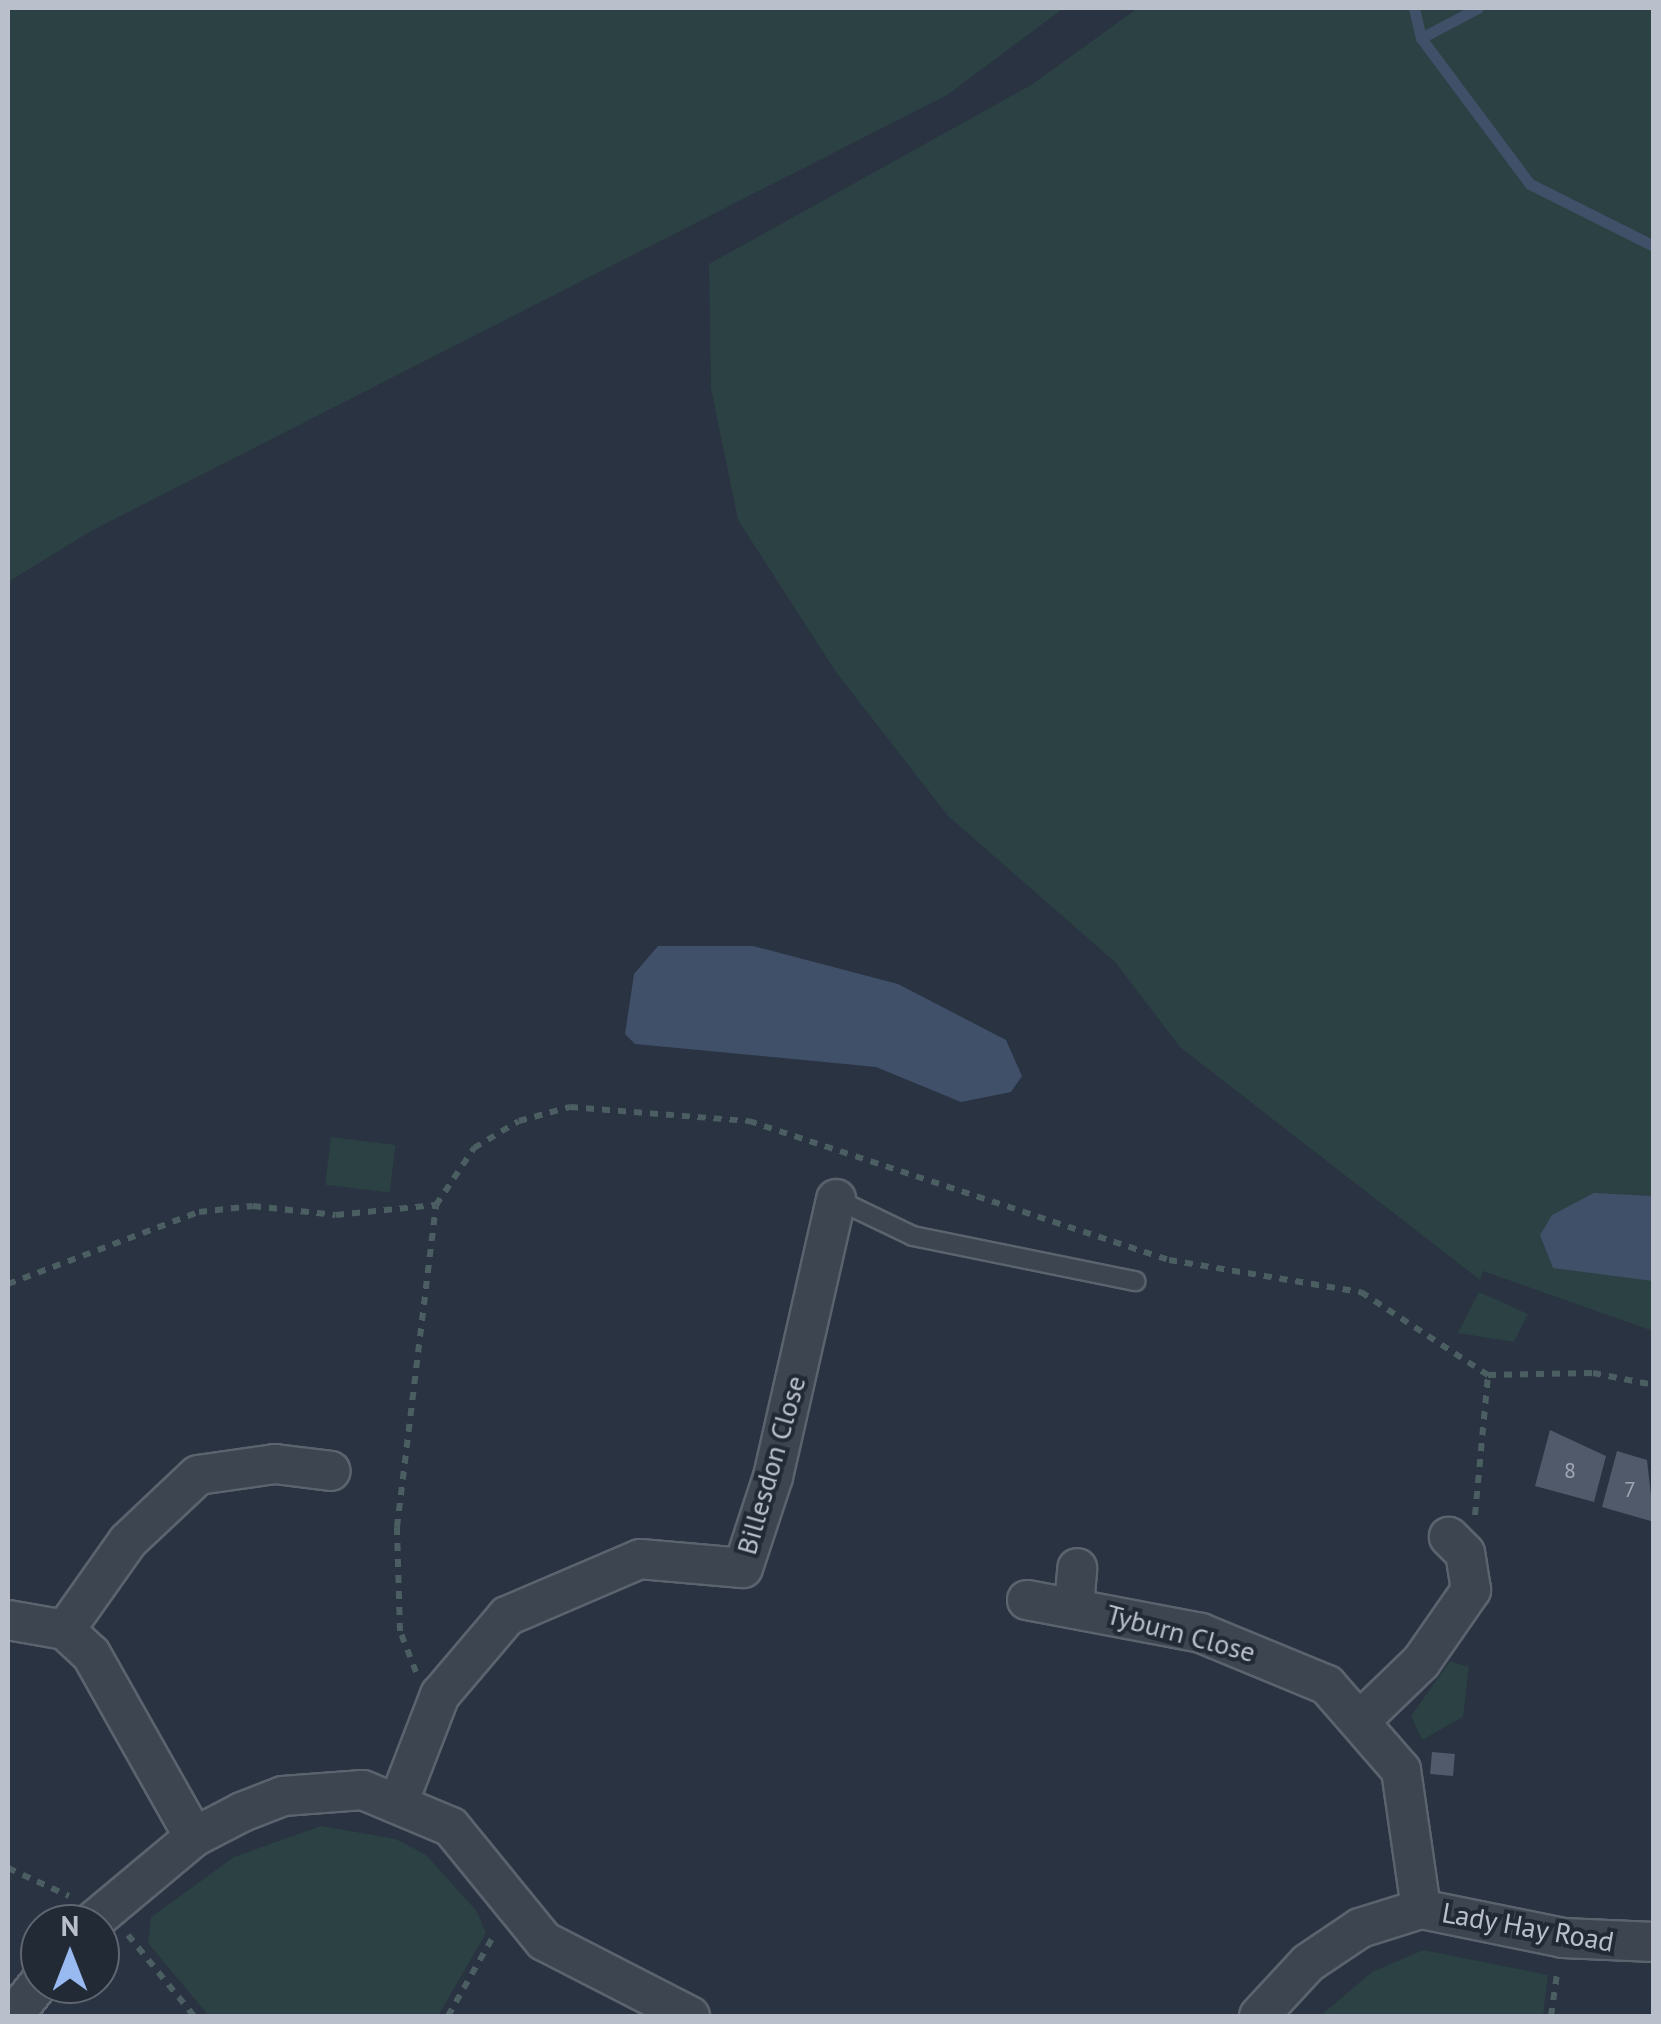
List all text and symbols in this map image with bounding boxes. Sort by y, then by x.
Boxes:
street label: Billesdon Close [729,1372,813,1558]
house number: 8 [1564,1458,1576,1484]
house number: 7 [1624,1477,1636,1503]
street label: Tyburn Close [1103,1597,1259,1669]
street label: Lady Hay Road [1438,1895,1618,1959]
north arrow [20,1904,120,2004]
text: N [61,1907,79,1944]

